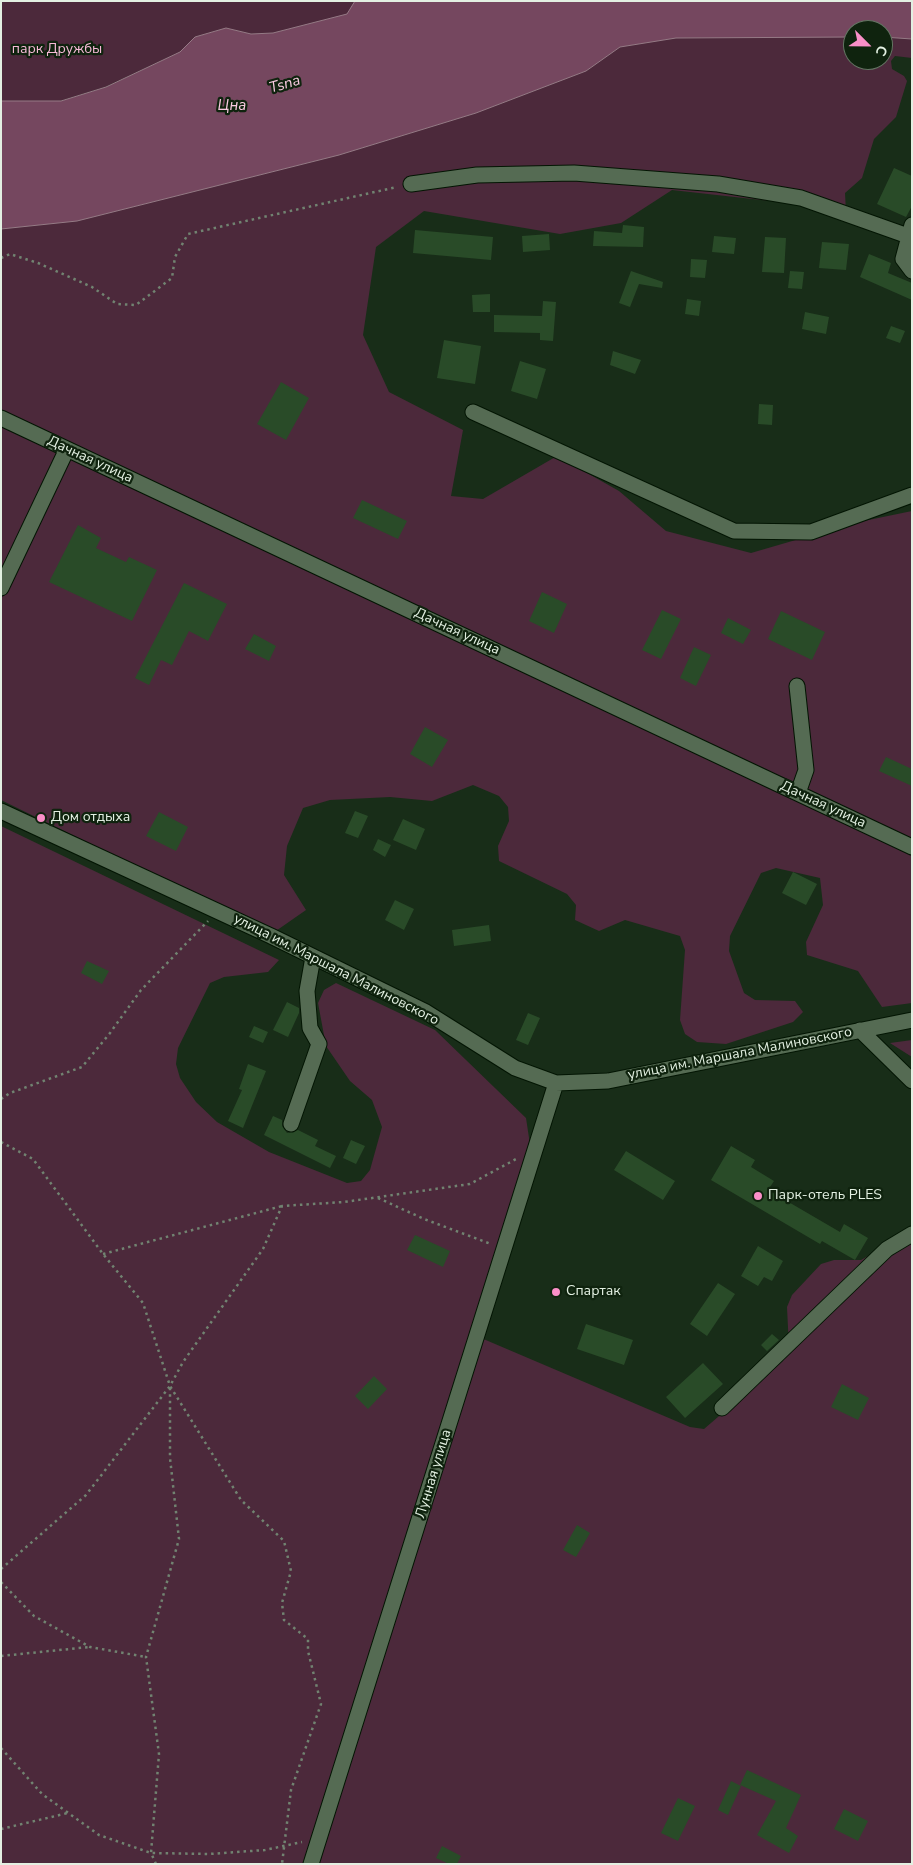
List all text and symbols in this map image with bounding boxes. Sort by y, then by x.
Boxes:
north arrow [843,20,893,70]
park label: парк Дружбы [12,42,102,58]
text: С [871,43,892,59]
water label: Tsna [267,72,303,98]
water label: Цна [218,97,246,115]
street label: Дачная улица [45,433,135,487]
street label: Дачная улица [412,605,502,659]
street label: Дачная улица [778,778,868,832]
place label: Дом отдыха [51,810,130,826]
marker: Дом отдыха [35,812,47,824]
street label: улица им. Маршала Малиновского [231,911,441,1029]
street label: улица им. Маршала Малиновского [626,1024,854,1084]
place label: Парк-отель PLES [768,1188,882,1204]
marker: Парк-отель PLES [752,1190,764,1202]
place label: Спартак [566,1284,621,1300]
marker: Спартак [550,1286,562,1298]
street label: Лунная улица [413,1428,455,1520]

